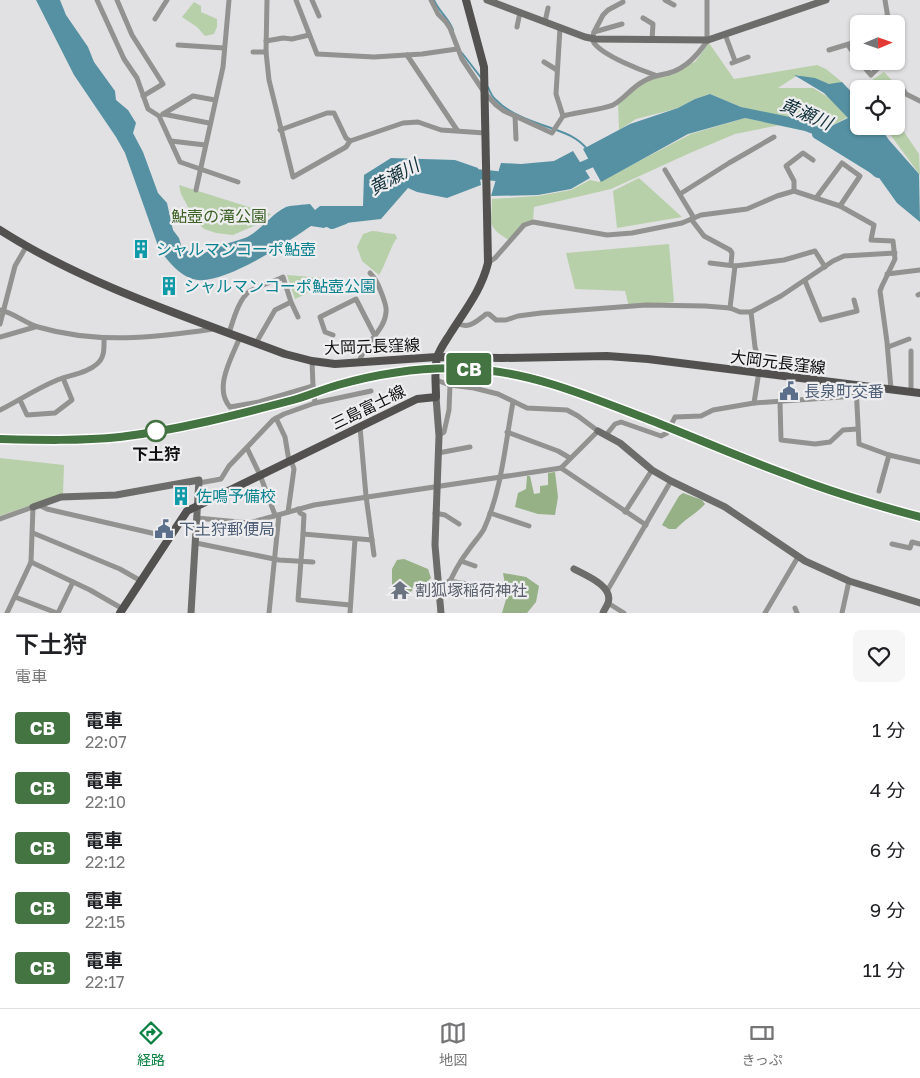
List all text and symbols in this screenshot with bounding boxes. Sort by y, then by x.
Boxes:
north arrow [850,15,905,70]
map controls [850,15,905,135]
button: locate [850,80,905,135]
water label: 黄瀬川 [777,92,837,135]
water label: 黄瀬川 [365,152,424,199]
park label: 鮎壺の滝公園 [171,206,267,226]
building icon: シャルマンコーポ鮎壺 [130,238,152,260]
place label: シャルマンコーポ鮎壺 [156,239,316,259]
building icon: シャルマンコーポ鮎壺公園 [158,275,180,297]
place label: シャルマンコーポ鮎壺公園 [184,276,376,296]
street label: 大岡元長窪線 [324,334,420,358]
street label: 大岡元長窪線 [729,346,827,378]
line badge: CB [446,353,492,385]
text: CB [456,358,482,380]
street label: 三島富士線 [328,380,408,434]
public building icon: 長泉町交番 [778,380,800,402]
place label: 長泉町交番 [804,381,884,401]
marker: 下土狩 [145,420,167,442]
place label: 下土狩 [132,444,180,464]
building icon: 佐鳴予備校 [170,485,192,507]
place label: 佐鳴予備校 [196,486,276,506]
public building icon: 下土狩郵便局 [153,518,175,540]
place label: 下土狩郵便局 [179,519,275,539]
temple icon: 割狐塚稲荷神社 [389,579,411,601]
place label: 割狐塚稲荷神社 [415,580,527,600]
text: 下土狩 [15,629,87,658]
button: heart [853,630,905,682]
text: 電車 [15,666,47,686]
text: 電車 [85,708,123,731]
text: CB [30,717,55,739]
text: 1 分 [872,718,905,741]
text: 22:07 [85,732,127,752]
text: 電車 [85,768,123,791]
text: CB [30,777,55,799]
text: 4 分 [870,778,905,801]
text: 22:10 [85,792,126,812]
text: 電車 [85,828,123,851]
text: CB [30,837,55,859]
text: 6 分 [870,838,905,861]
text: 22:12 [85,852,125,872]
text: 電車 [85,888,123,911]
text: CB [30,897,55,919]
text: 9 分 [870,898,905,921]
text: 22:15 [85,912,125,932]
text: 電車 [85,948,123,971]
text: CB [30,957,55,979]
text: 11 分 [863,958,905,981]
text: 22:17 [85,972,125,992]
tab: 経路 [137,1019,165,1069]
tab: 地図 [439,1019,467,1069]
tab: きっぷ [741,1019,783,1069]

